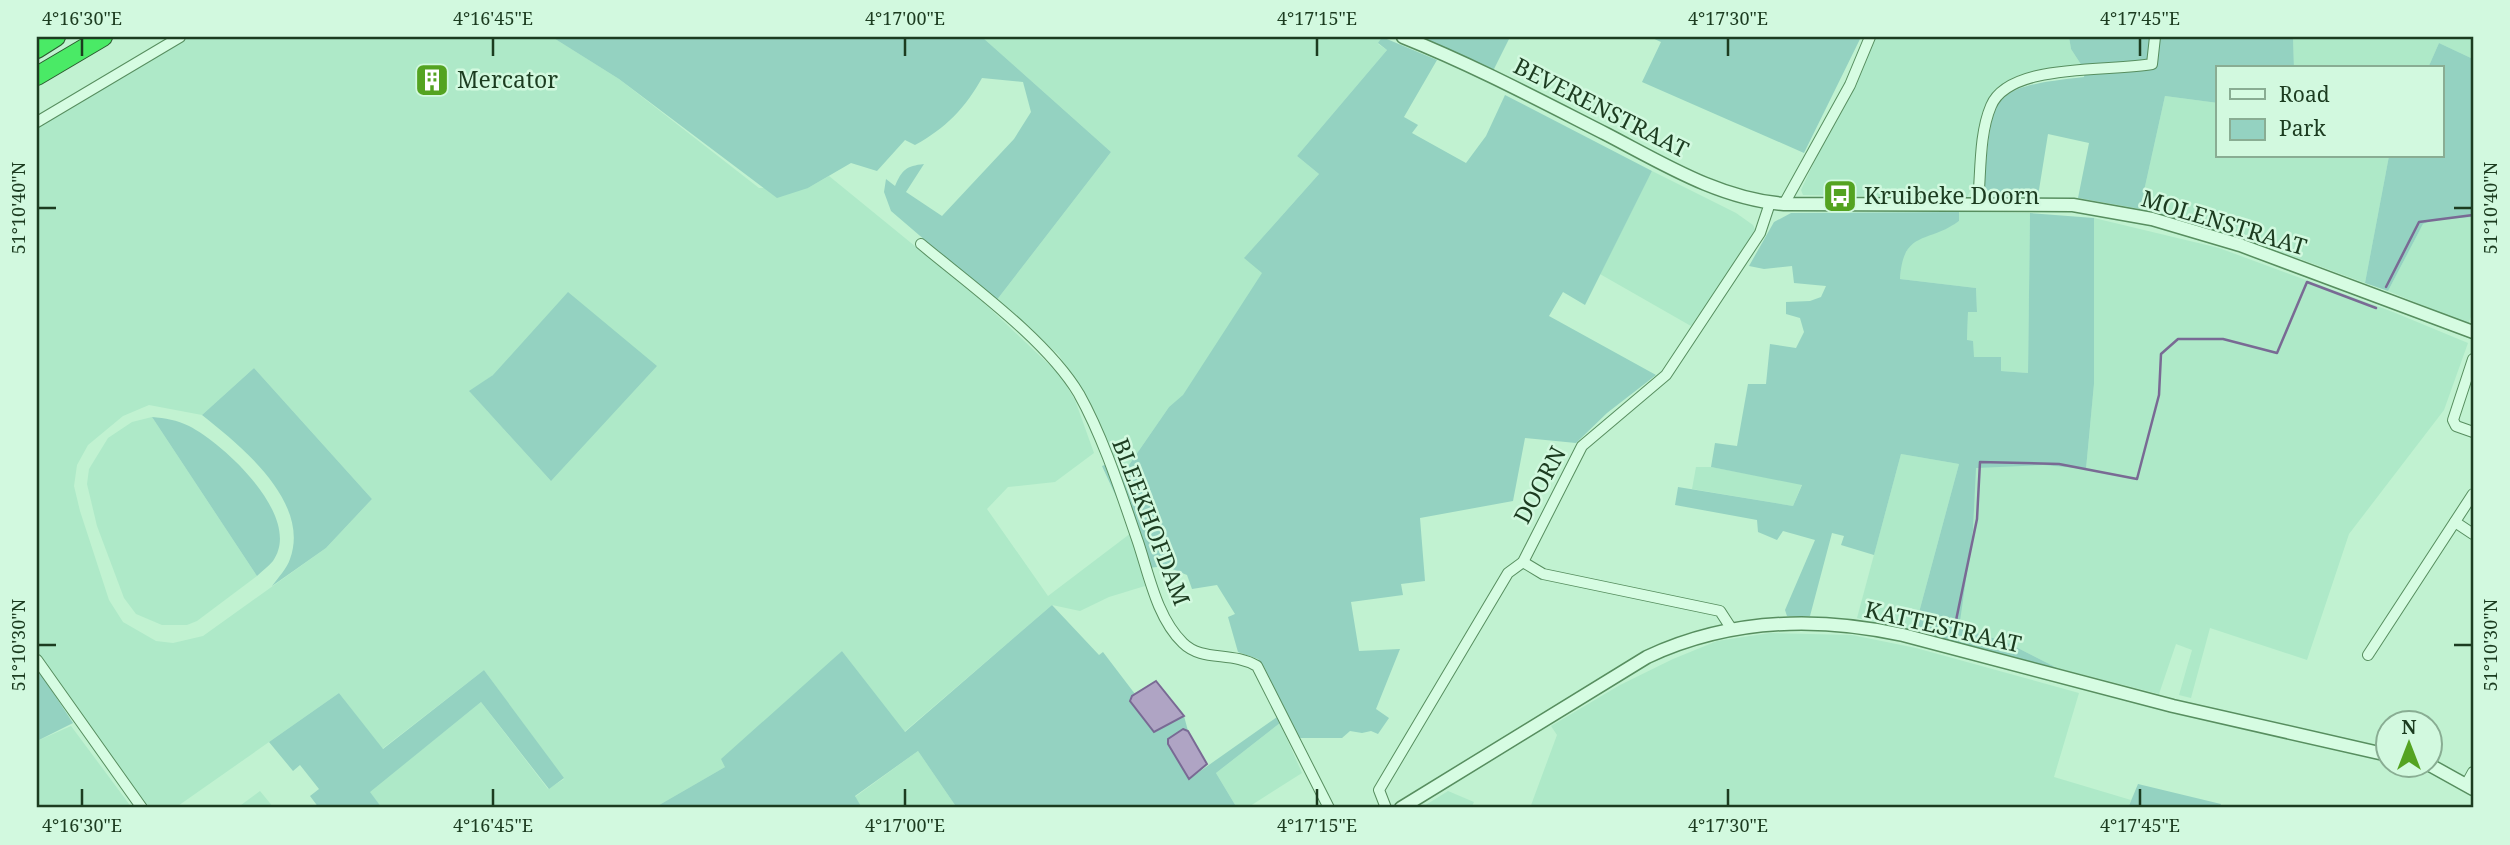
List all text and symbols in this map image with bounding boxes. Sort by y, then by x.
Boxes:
text: 4°16'30"E [42,6,122,30]
text: 4°16'45"E [453,6,533,30]
text: 4°17'00"E [865,6,945,30]
text: 4°17'15"E [1277,6,1357,30]
text: 4°17'30"E [1688,6,1768,30]
text: 4°17'45"E [2100,6,2180,30]
street label: BEVERENSTRAAT [1509,49,1694,165]
building icon: Mercator [413,61,451,99]
place label: Mercator [457,63,558,95]
legend [2216,66,2444,158]
text: Road [2279,80,2330,108]
text: Park [2279,114,2326,142]
text: 51°10'40"N [6,161,30,254]
text: 51°10'40"N [2478,161,2502,254]
bus stop icon: Kruibeke Doorn [1821,177,1859,215]
place label: Kruibeke Doorn [1864,179,2040,211]
street label: MOLENSTRAAT [2138,182,2311,262]
street label: BLEEKHOFDAM [1105,433,1199,610]
street label: DOORN [1505,440,1573,529]
street label: KATTESTRAAT [1862,592,2025,660]
text: 51°10'30"N [6,598,30,691]
text: 51°10'30"N [2478,598,2502,691]
north arrow [2374,708,2444,778]
text: N [2402,714,2417,740]
text: 4°16'30"E [42,813,122,837]
text: 4°16'45"E [453,813,533,837]
text: 4°17'00"E [865,813,945,837]
text: 4°17'15"E [1277,813,1357,837]
text: 4°17'30"E [1688,813,1768,837]
text: 4°17'45"E [2100,813,2180,837]

